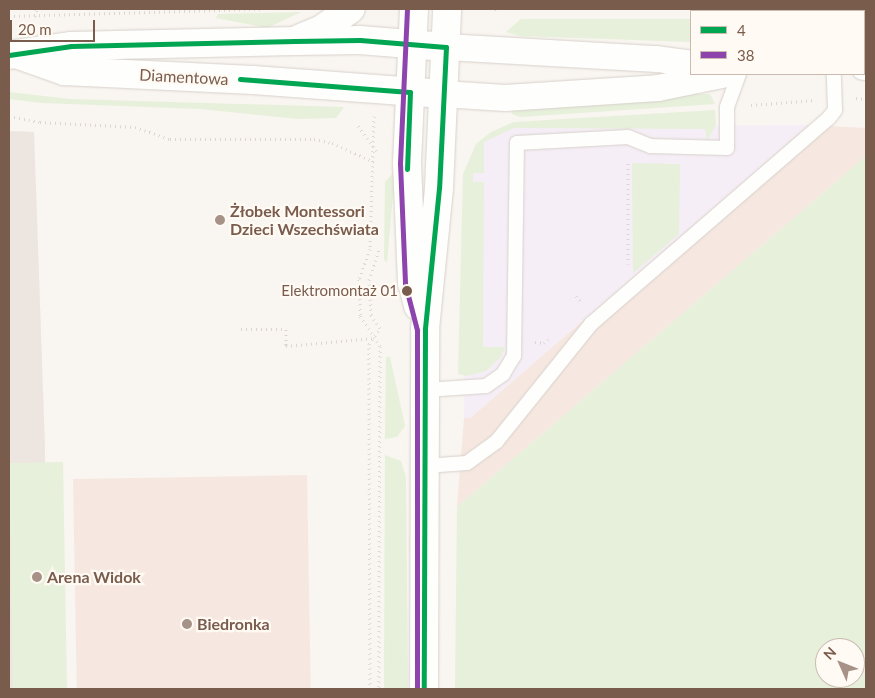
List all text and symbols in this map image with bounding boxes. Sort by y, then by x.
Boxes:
scale bar [12,10,98,42]
legend [690,10,865,75]
text: 20 m [18,20,52,38]
text: 4 [737,21,746,39]
text: 38 [737,46,754,64]
street label: Diamentowa [139,65,229,89]
place label: Żłobek Montessori Dzieci Wszechświata [230,201,379,239]
marker: Żłobek Montessori Dzieci Wszechświata [214,214,226,226]
place label: Elektromontaż 01 [281,282,398,300]
marker: Elektromontaż 01 [402,286,412,296]
place label: Arena Widok [47,567,141,587]
marker: Arena Widok [31,571,43,583]
place label: Biedronka [197,614,270,634]
marker: Biedronka [181,618,193,630]
north arrow [815,638,865,688]
text: N [820,643,839,663]

